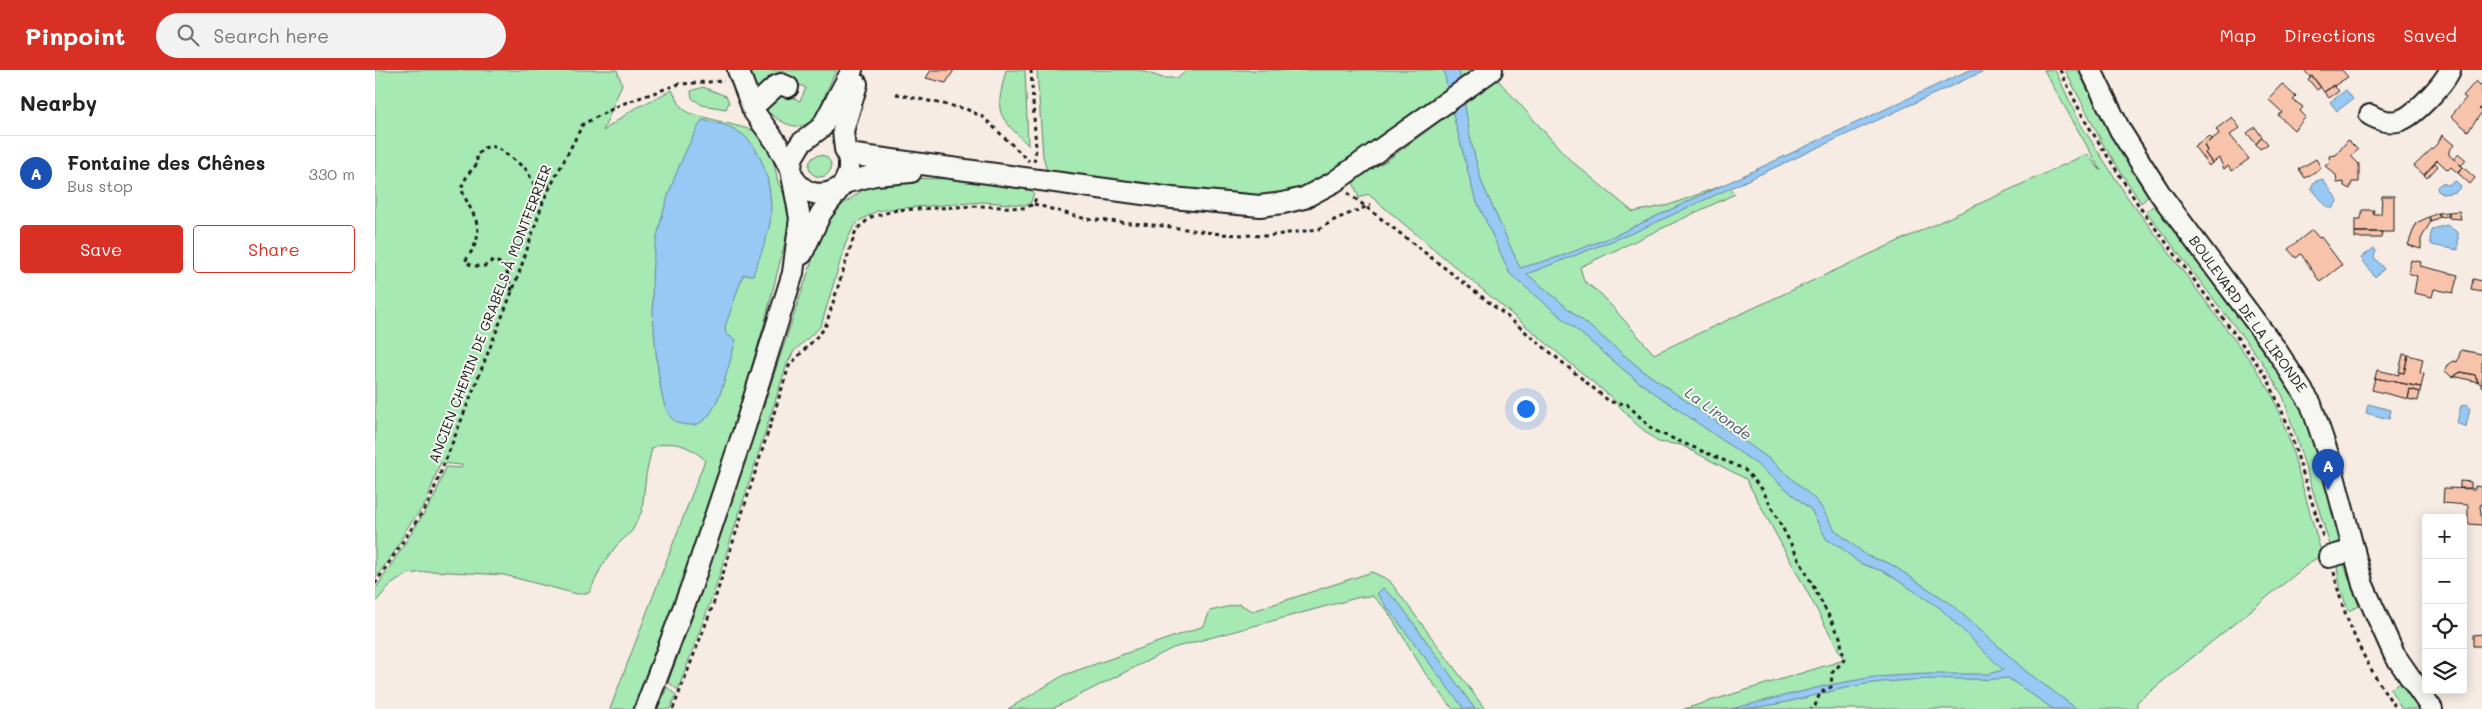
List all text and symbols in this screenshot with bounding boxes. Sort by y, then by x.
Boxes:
search box [156,13,506,58]
text: Pinpoint [25,20,126,51]
icon: search [174,21,202,49]
text: Search here [214,23,329,48]
text: Map [2219,23,2256,47]
text: Directions [2284,23,2376,47]
text: Saved [2404,23,2457,47]
text: Nearby [20,89,97,116]
text: Fontaine des Chênes [67,150,265,175]
street label: ANCIEN CHEMIN DE GRABELS À MONTFERRIER [424,162,555,466]
text: A [30,163,42,184]
text: 330 m [309,163,355,184]
text: Bus stop [67,175,133,196]
button: Save [20,225,183,273]
button: Share [193,225,355,273]
street label: BOULEVARD DE LA LIRONDE [2185,232,2312,396]
water label: La Lironde [1681,382,1756,444]
your location [1513,396,1539,422]
pin: A [2312,449,2344,490]
map controls [2422,514,2467,694]
button: + [2422,514,2467,559]
button: − [2422,559,2467,604]
button: locate [2422,604,2467,649]
button: layers [2422,649,2467,694]

